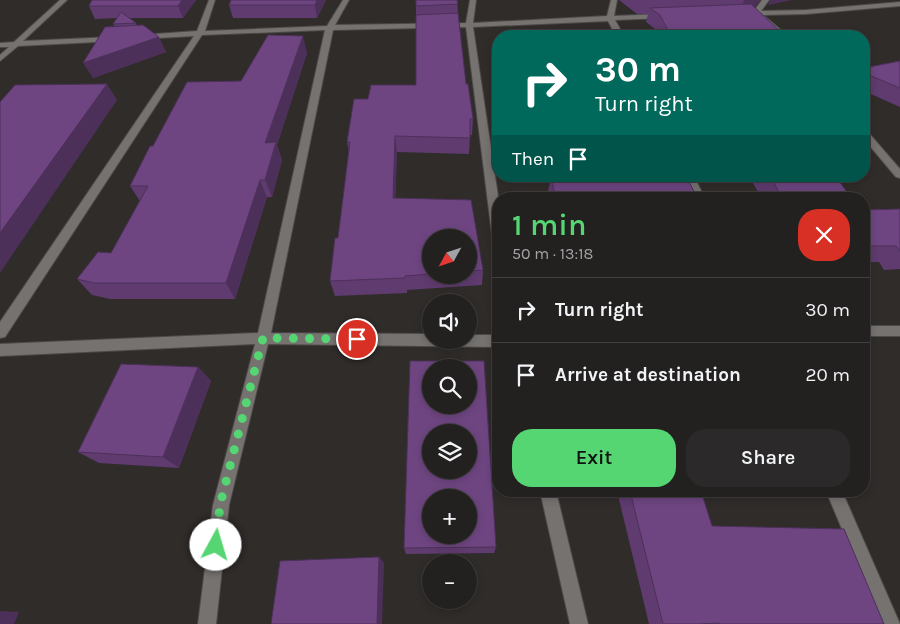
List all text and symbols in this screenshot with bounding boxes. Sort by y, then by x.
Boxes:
text: 30 m [595,49,681,90]
icon: right [512,50,577,115]
text: Turn right [595,91,693,117]
icon: arrive [564,145,592,173]
text: Then [512,148,554,170]
text: 1 min [512,207,586,243]
button: close [798,209,850,261]
north arrow [422,229,478,284]
map controls [422,229,477,609]
text: 50 m · 13:18 [512,244,593,263]
button: sound [422,294,477,349]
icon: right [512,296,540,324]
text: Turn right [555,299,644,321]
text: 30 m [805,299,850,321]
pin [336,318,378,360]
icon: arrive [343,325,371,353]
button: search [422,359,477,414]
icon: arrive [512,361,540,389]
text: Arrive at destination [555,364,741,386]
text: 20 m [805,364,850,386]
button: layers [422,424,477,479]
button: Exit [512,429,676,487]
button: Share [686,429,850,487]
button: + [422,489,477,544]
position arrow [189,518,241,570]
button: − [422,554,477,609]

